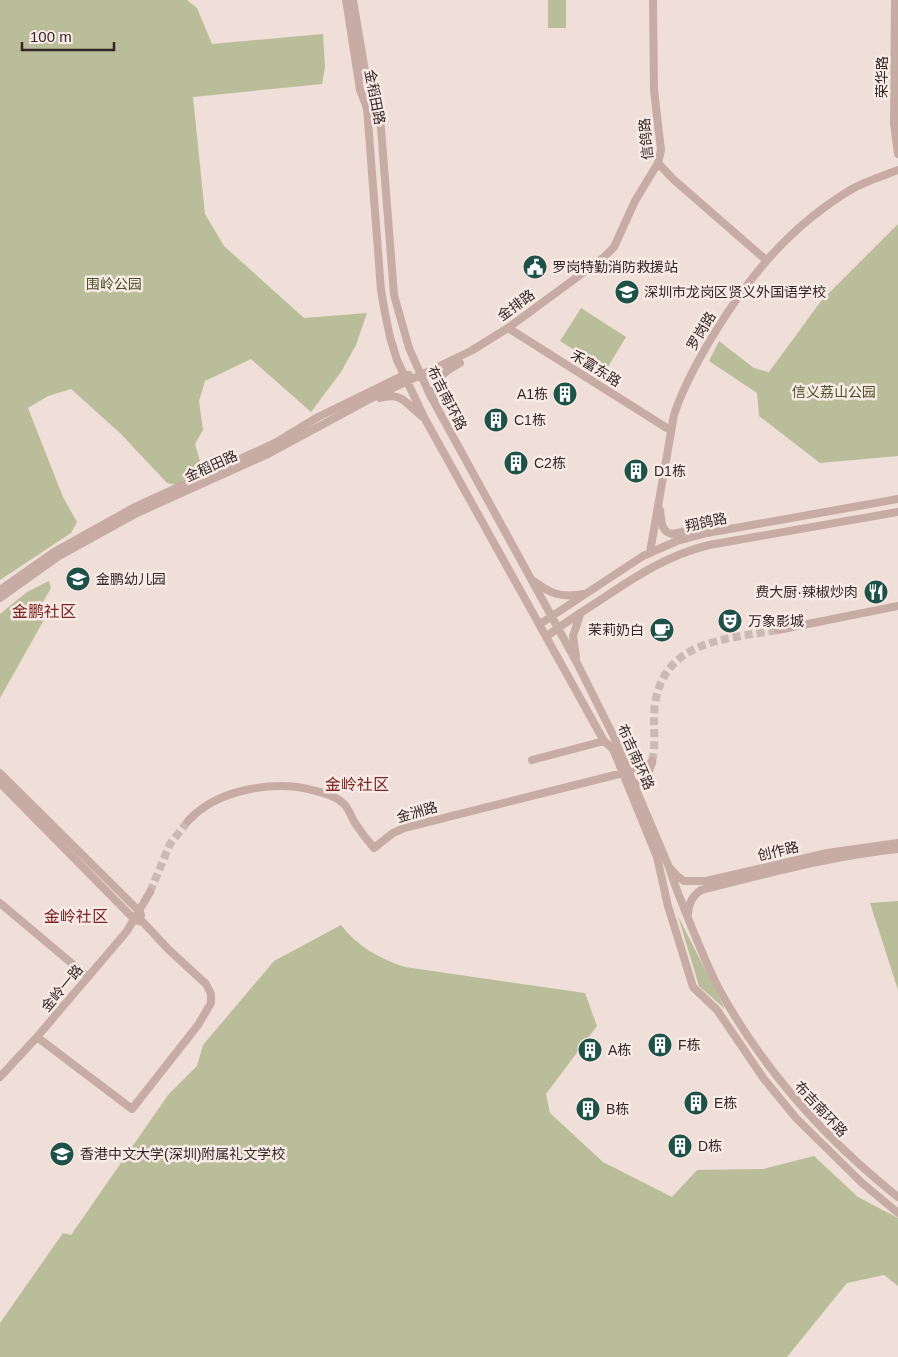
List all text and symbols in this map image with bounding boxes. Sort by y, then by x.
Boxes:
scale bar [22,20,115,52]
text: 100 m [30,28,72,45]
street label: 荣华路 [874,56,890,98]
street label: 金稻田路 [362,68,388,126]
street label: 信鸽路 [636,117,656,161]
public building icon: 罗岗特勤消防救援站 [522,254,548,280]
place label: 罗岗特勤消防救援站 [552,259,678,275]
park label: 围岭公园 [86,276,142,292]
school or university icon: 深圳市龙岗区贤义外国语学校 [614,279,640,305]
place label: 深圳市龙岗区贤义外国语学校 [644,284,826,300]
street label: 金排路 [494,286,538,324]
street label: 罗岗路 [683,309,719,353]
street label: 禾富东路 [568,346,624,390]
street label: 布吉南环路 [424,363,470,433]
building icon: A1栋 [552,381,578,407]
park label: 信义荔山公园 [792,384,876,400]
place label: A1栋 [517,386,548,402]
building icon: C1栋 [483,407,509,433]
place label: C1栋 [514,412,546,428]
street label: 金稻田路 [182,447,240,485]
building icon: C2栋 [503,450,529,476]
place label: C2栋 [534,455,566,471]
building icon: D1栋 [623,458,649,484]
place label: D1栋 [654,463,686,479]
street label: 翔鸽路 [684,510,728,534]
school or university icon: 金鹏幼儿园 [65,566,91,592]
place label: 金鹏幼儿园 [96,571,166,587]
restaurant icon: 费大厨·辣椒炒肉 [863,579,889,605]
place label: 费大厨·辣椒炒肉 [755,584,858,600]
district label: 金鹏社区 [12,603,76,620]
theatre icon: 万象影城 [717,608,743,634]
place label: 万象影城 [748,613,804,629]
cafe icon: 茉莉奶白 [649,617,675,643]
place label: 茉莉奶白 [588,622,644,638]
street label: 布吉南环路 [614,722,658,792]
district label: 金岭社区 [325,776,389,793]
street label: 金洲路 [395,799,439,825]
street label: 创作路 [756,838,800,864]
district label: 金岭社区 [44,908,108,925]
street label: 金岭一路 [38,961,86,1015]
building icon: F栋 [647,1032,673,1058]
building icon: A栋 [577,1037,603,1063]
place label: F栋 [678,1037,701,1053]
place label: A栋 [608,1042,631,1058]
street label: 布吉南环路 [791,1078,851,1140]
building icon: E栋 [683,1090,709,1116]
place label: E栋 [714,1095,737,1111]
building icon: B栋 [575,1096,601,1122]
place label: B栋 [606,1101,629,1117]
building icon: D栋 [667,1133,693,1159]
place label: D栋 [698,1138,722,1154]
school or university icon: 香港中文大学(深圳)附属礼文学校 [49,1141,75,1167]
place label: 香港中文大学(深圳)附属礼文学校 [80,1146,285,1162]

